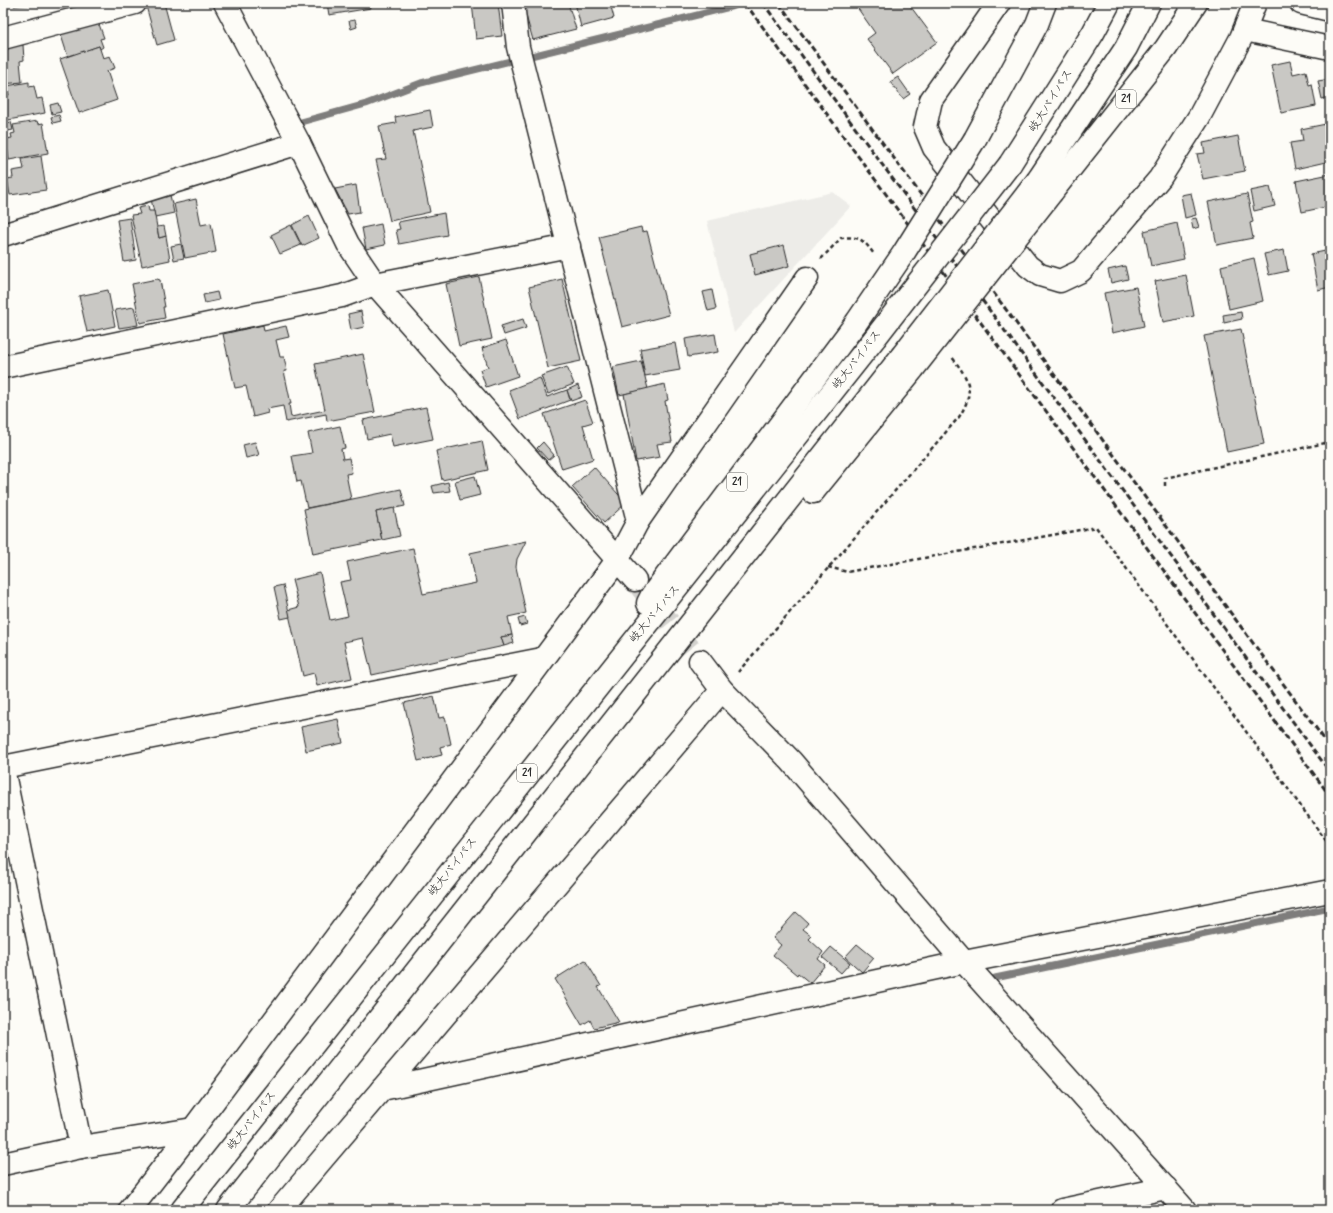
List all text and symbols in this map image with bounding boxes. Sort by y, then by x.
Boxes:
street label: 岐大バイパス [1025,66,1077,136]
road number: 21 [1116,90,1136,108]
street label: 岐大バイパス [829,327,885,393]
road number: 21 [727,473,747,491]
street label: 岐大バイパス [626,581,684,647]
road number: 21 [517,764,537,782]
street label: 岐大バイパス [425,834,481,900]
street label: 岐大バイパス [224,1088,280,1154]

